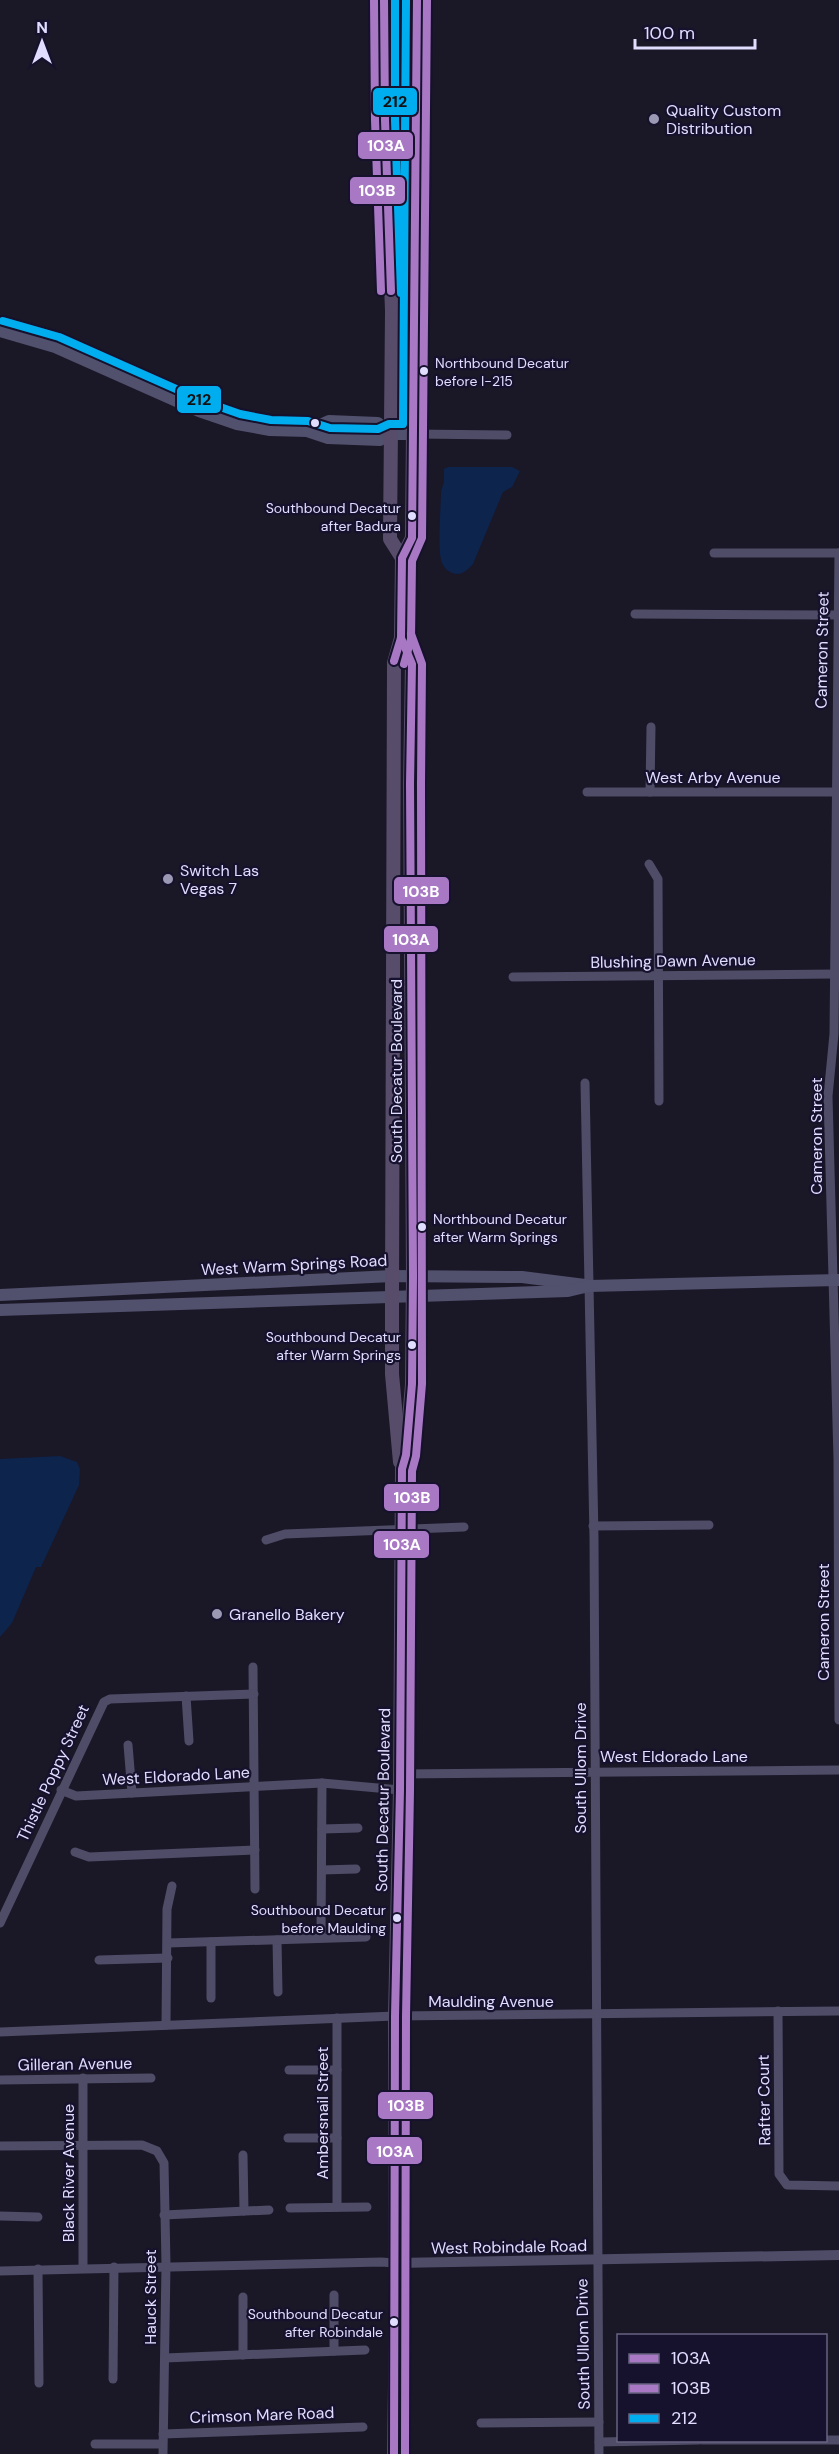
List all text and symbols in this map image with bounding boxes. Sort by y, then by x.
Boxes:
north arrow [12,12,72,72]
scale bar [635,12,755,50]
text: N [36,17,48,38]
text: 100 m [644,21,695,45]
line badge: 212 [372,87,418,116]
text: 212 [383,91,407,112]
place label: Quality Custom Distribution [666,100,781,139]
marker: Quality Custom Distribution [647,112,661,126]
line badge: 103A [357,131,414,160]
text: 103A [367,135,405,156]
line badge: 103B [349,176,406,205]
text: 103B [359,180,395,201]
place label: Northbound Decatur before I-215 [435,354,569,390]
marker: Northbound Decatur before I-215 [418,365,430,377]
line badge: 212 [176,385,222,414]
text: 212 [187,389,211,410]
unlabelled marker [309,417,321,429]
place label: Southbound Decatur after Badura [266,499,401,535]
marker: Southbound Decatur after Badura [406,510,418,522]
street label: Cameron Street [810,591,834,709]
street label: West Arby Avenue [645,767,781,788]
place label: Switch Las Vegas 7 [180,860,259,899]
marker: Switch Las Vegas 7 [161,872,175,886]
line badge: 103B [393,876,450,905]
text: 103B [403,881,439,902]
line badge: 103A [383,925,439,953]
text: 103A [392,929,430,950]
street label: Blushing Dawn Avenue [590,949,756,973]
street label: South Decatur Boulevard [386,979,407,1163]
street label: Cameron Street [806,1077,827,1195]
place label: Northbound Decatur after Warm Springs [433,1210,567,1246]
marker: Northbound Decatur after Warm Springs [416,1221,428,1233]
street label: West Warm Springs Road [200,1250,388,1280]
place label: Southbound Decatur after Warm Springs [266,1328,401,1364]
marker: Southbound Decatur after Warm Springs [406,1339,418,1351]
line badge: 103B [383,1483,440,1512]
text: 103B [394,1487,430,1508]
line badge: 103A [373,1530,430,1559]
text: 103A [383,1534,421,1555]
street label: Cameron Street [813,1563,834,1681]
place label: Granello Bakery [229,1604,345,1625]
marker: Granello Bakery [210,1607,224,1621]
street label: Thistle Poppy Street [12,1701,94,1845]
street label: South Ullom Drive [570,1702,591,1834]
street label: South Decatur Boulevard [371,1708,395,1892]
street label: West Eldorado Lane [600,1746,748,1767]
street label: West Eldorado Lane [102,1762,250,1790]
place label: Southbound Decatur before Maulding [251,1901,386,1937]
marker: Southbound Decatur before Maulding [391,1912,403,1924]
street label: Maulding Avenue [428,1991,554,2012]
street label: Ambersnail Street [312,2047,333,2179]
street label: Gilleran Avenue [18,2053,132,2075]
street label: Rafter Court [753,2054,775,2146]
line badge: 103B [377,2091,434,2120]
text: 103B [388,2095,424,2116]
street label: Black River Avenue [58,2104,79,2242]
line badge: 103A [366,2136,423,2165]
text: 103A [376,2141,414,2162]
street label: West Robindale Road [431,2235,587,2259]
street label: Hauck Street [140,2249,161,2345]
street label: South Ullom Drive [571,2278,595,2410]
place label: Southbound Decatur after Robindale [248,2305,383,2341]
marker: Southbound Decatur after Robindale [388,2316,400,2328]
legend [617,2334,827,2442]
text: 103A [671,2346,711,2370]
text: 103B [671,2376,711,2400]
street label: Crimson Mare Road [189,2402,335,2428]
text: 212 [671,2406,697,2430]

